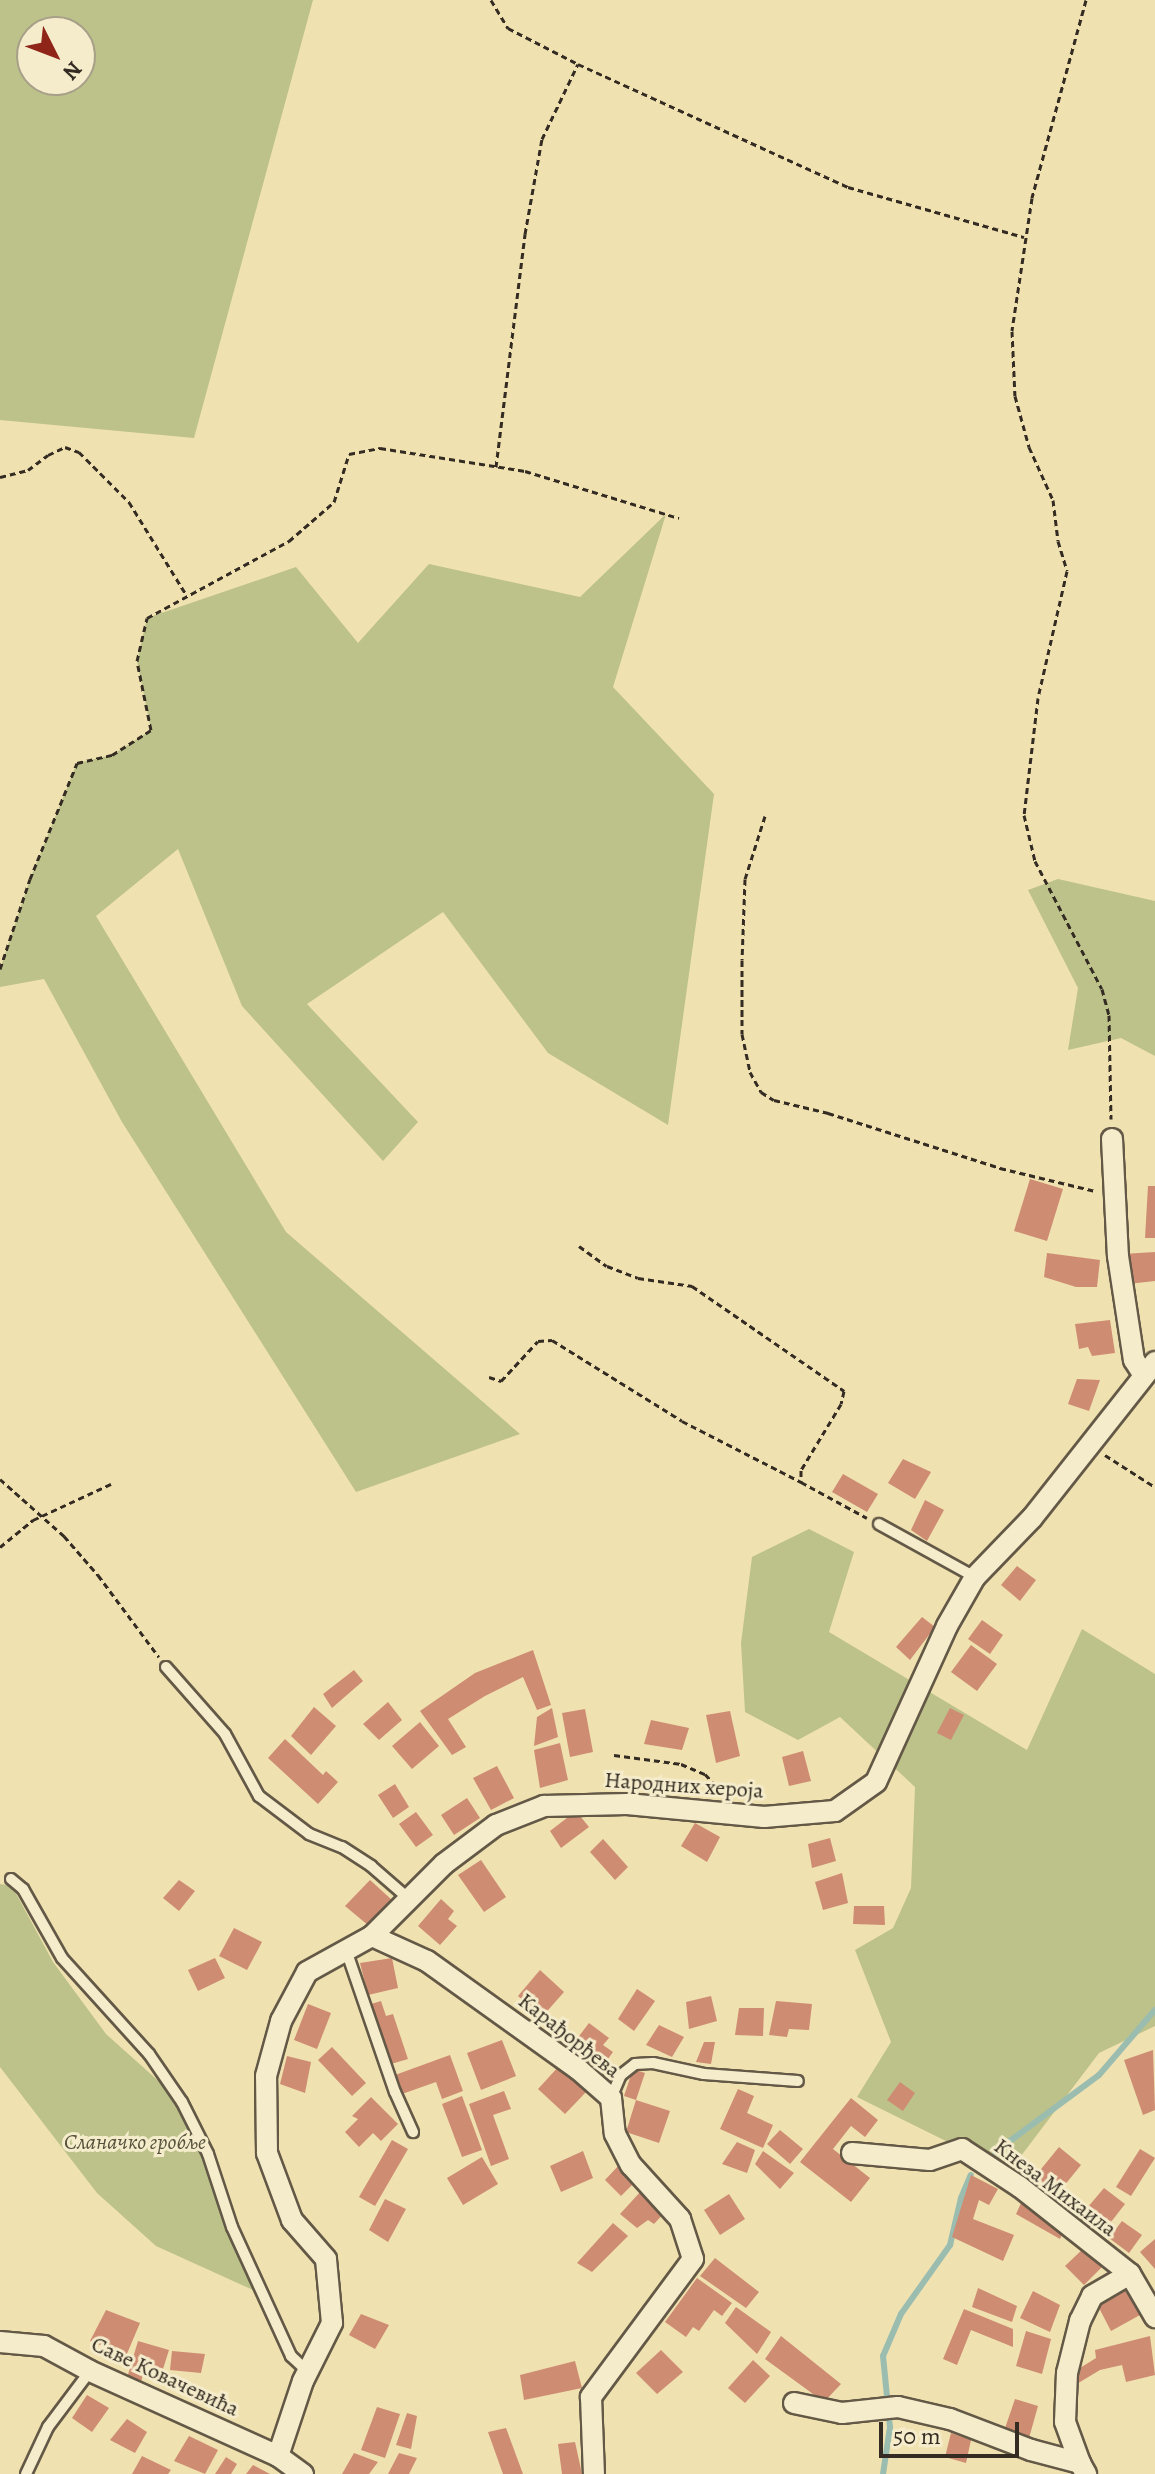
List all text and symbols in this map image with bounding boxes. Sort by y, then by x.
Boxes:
north arrow [16,16,96,96]
text: N [56,55,89,87]
street label: Народних хероја [604,1767,764,1805]
street label: Карађорђева [513,1988,625,2084]
park label: Сланачко гробље [64,2130,206,2156]
street label: Кнеза Михаила [989,2133,1121,2243]
street label: Саве Ковачевића [87,2331,243,2423]
scale bar [883,2406,1023,2456]
text: 50 m [893,2420,941,2452]

